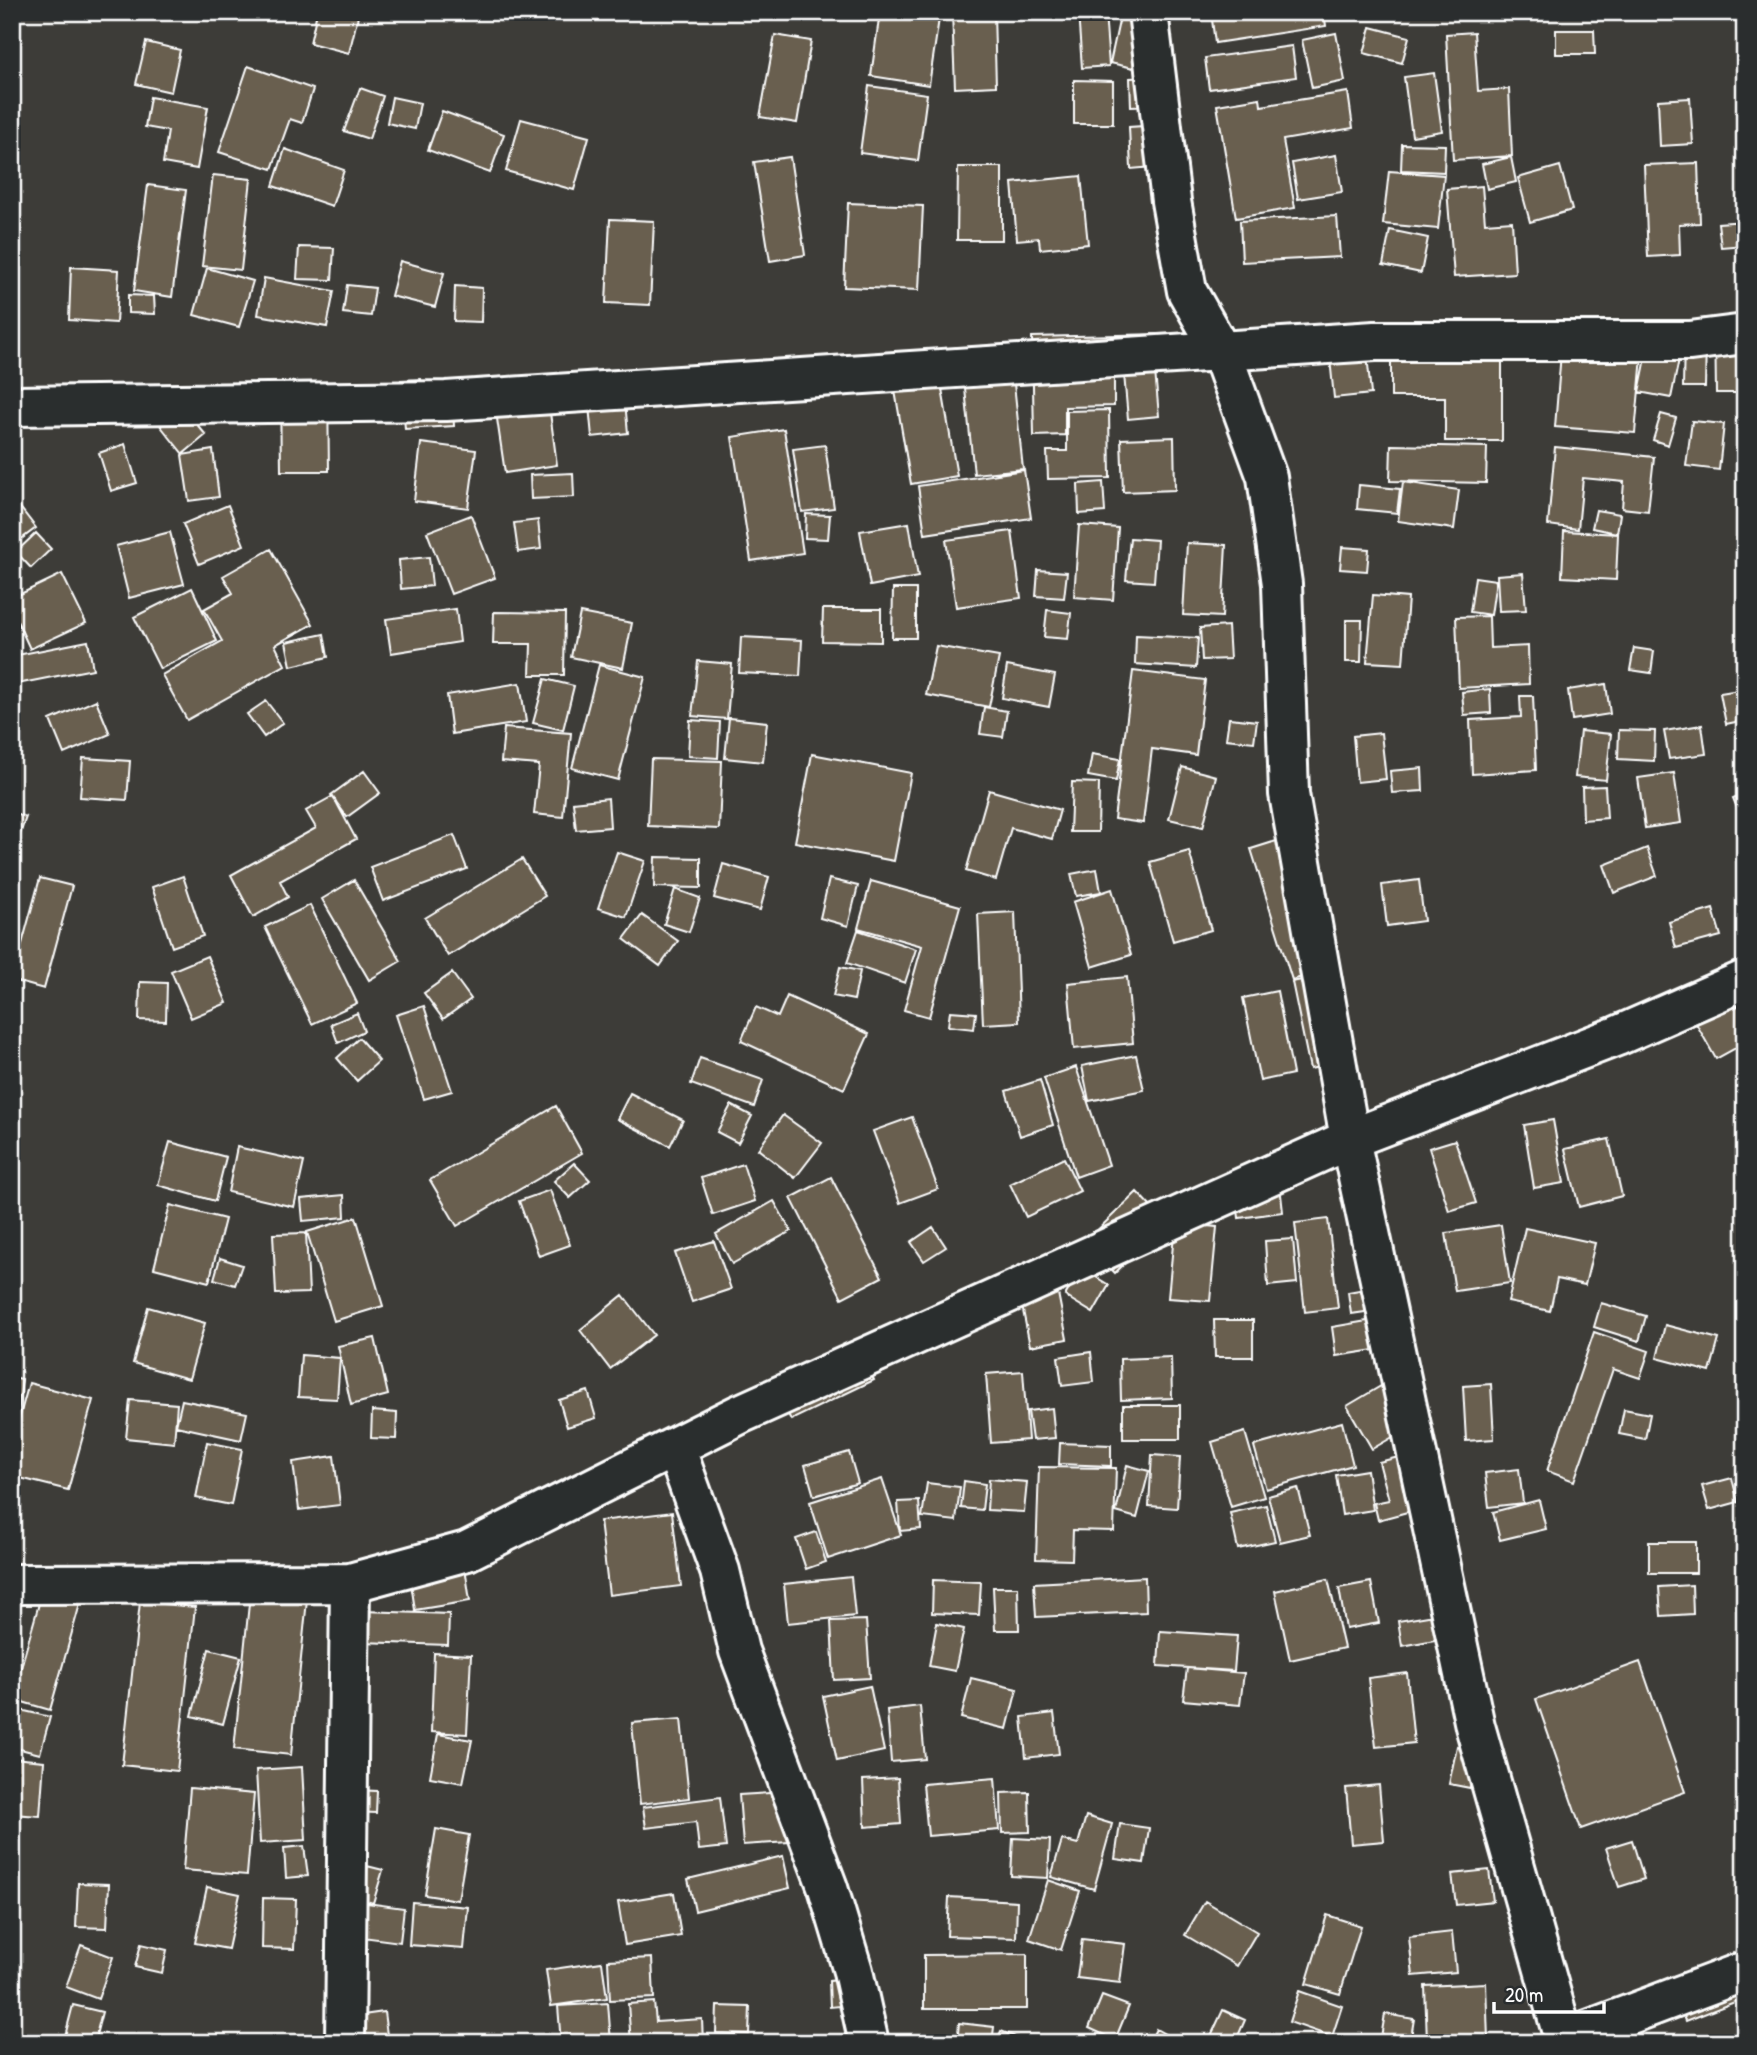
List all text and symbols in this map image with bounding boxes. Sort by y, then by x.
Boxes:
scale bar [1494,1971,1605,2015]
text: 20 m [1505,1980,1543,2009]

